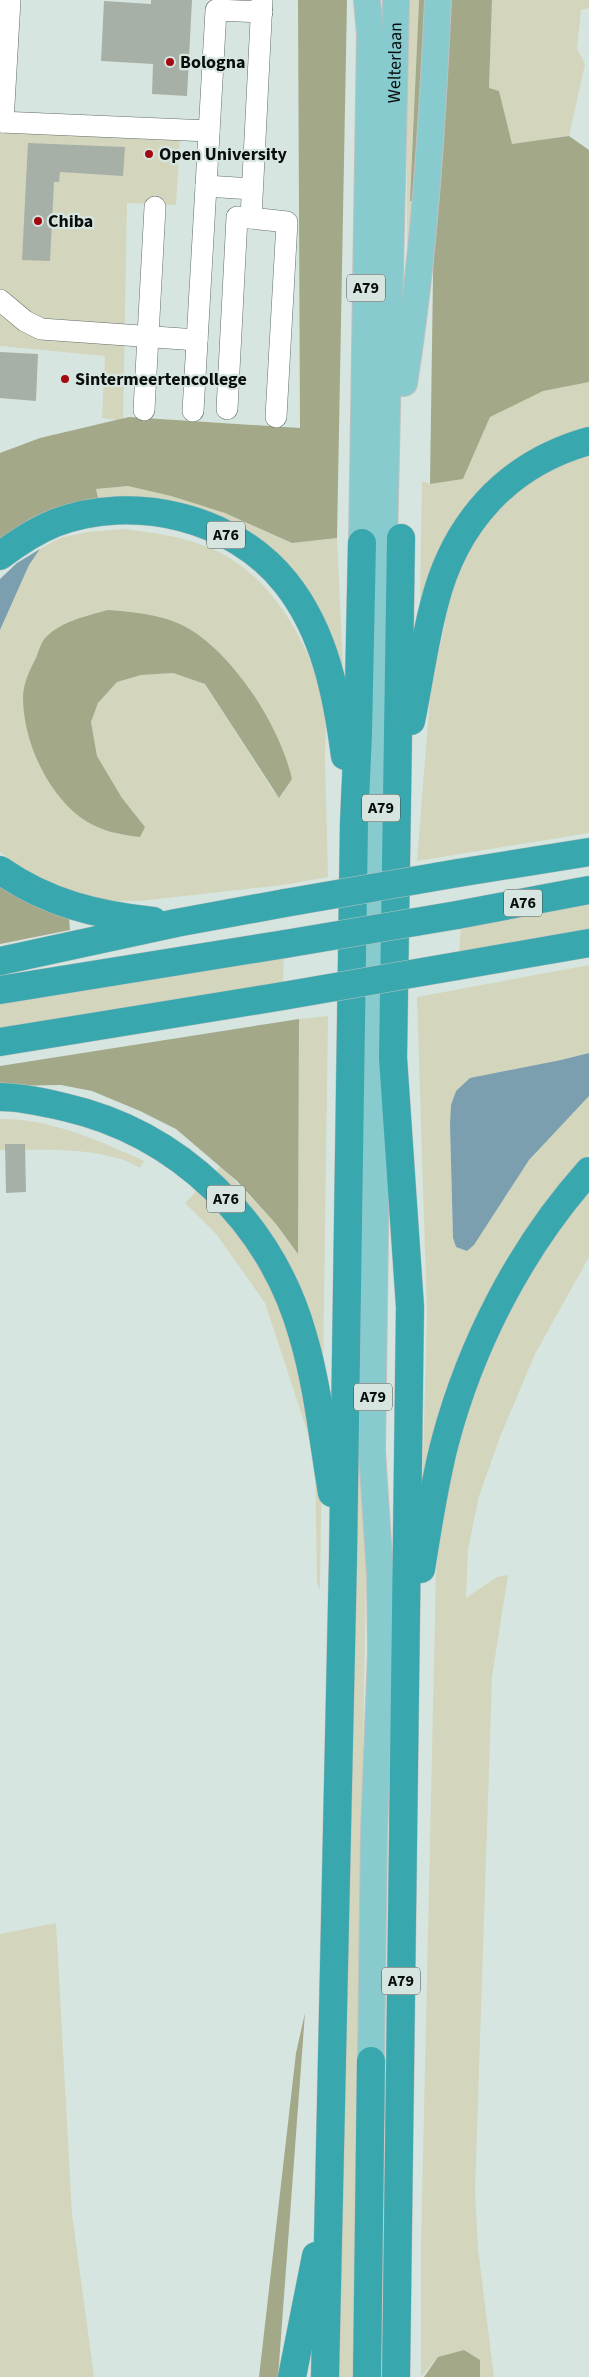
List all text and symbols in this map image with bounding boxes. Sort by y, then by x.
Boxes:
street label: Welterlaan [381,22,408,104]
place label: Bologna [180,50,245,75]
marker: Bologna [164,56,176,68]
place label: Open University [159,142,288,167]
marker: Open University [143,148,155,160]
place label: Chiba [48,209,93,234]
marker: Chiba [32,215,44,227]
road number: A79 [347,274,385,302]
place label: Sintermeertencollege [75,367,247,392]
marker: Sintermeertencollege [59,373,71,385]
road number: A76 [207,522,245,548]
road number: A79 [362,794,400,821]
road number: A76 [504,890,542,916]
road number: A76 [207,1186,245,1212]
road number: A79 [354,1384,392,1410]
road number: A79 [382,1968,420,1994]

